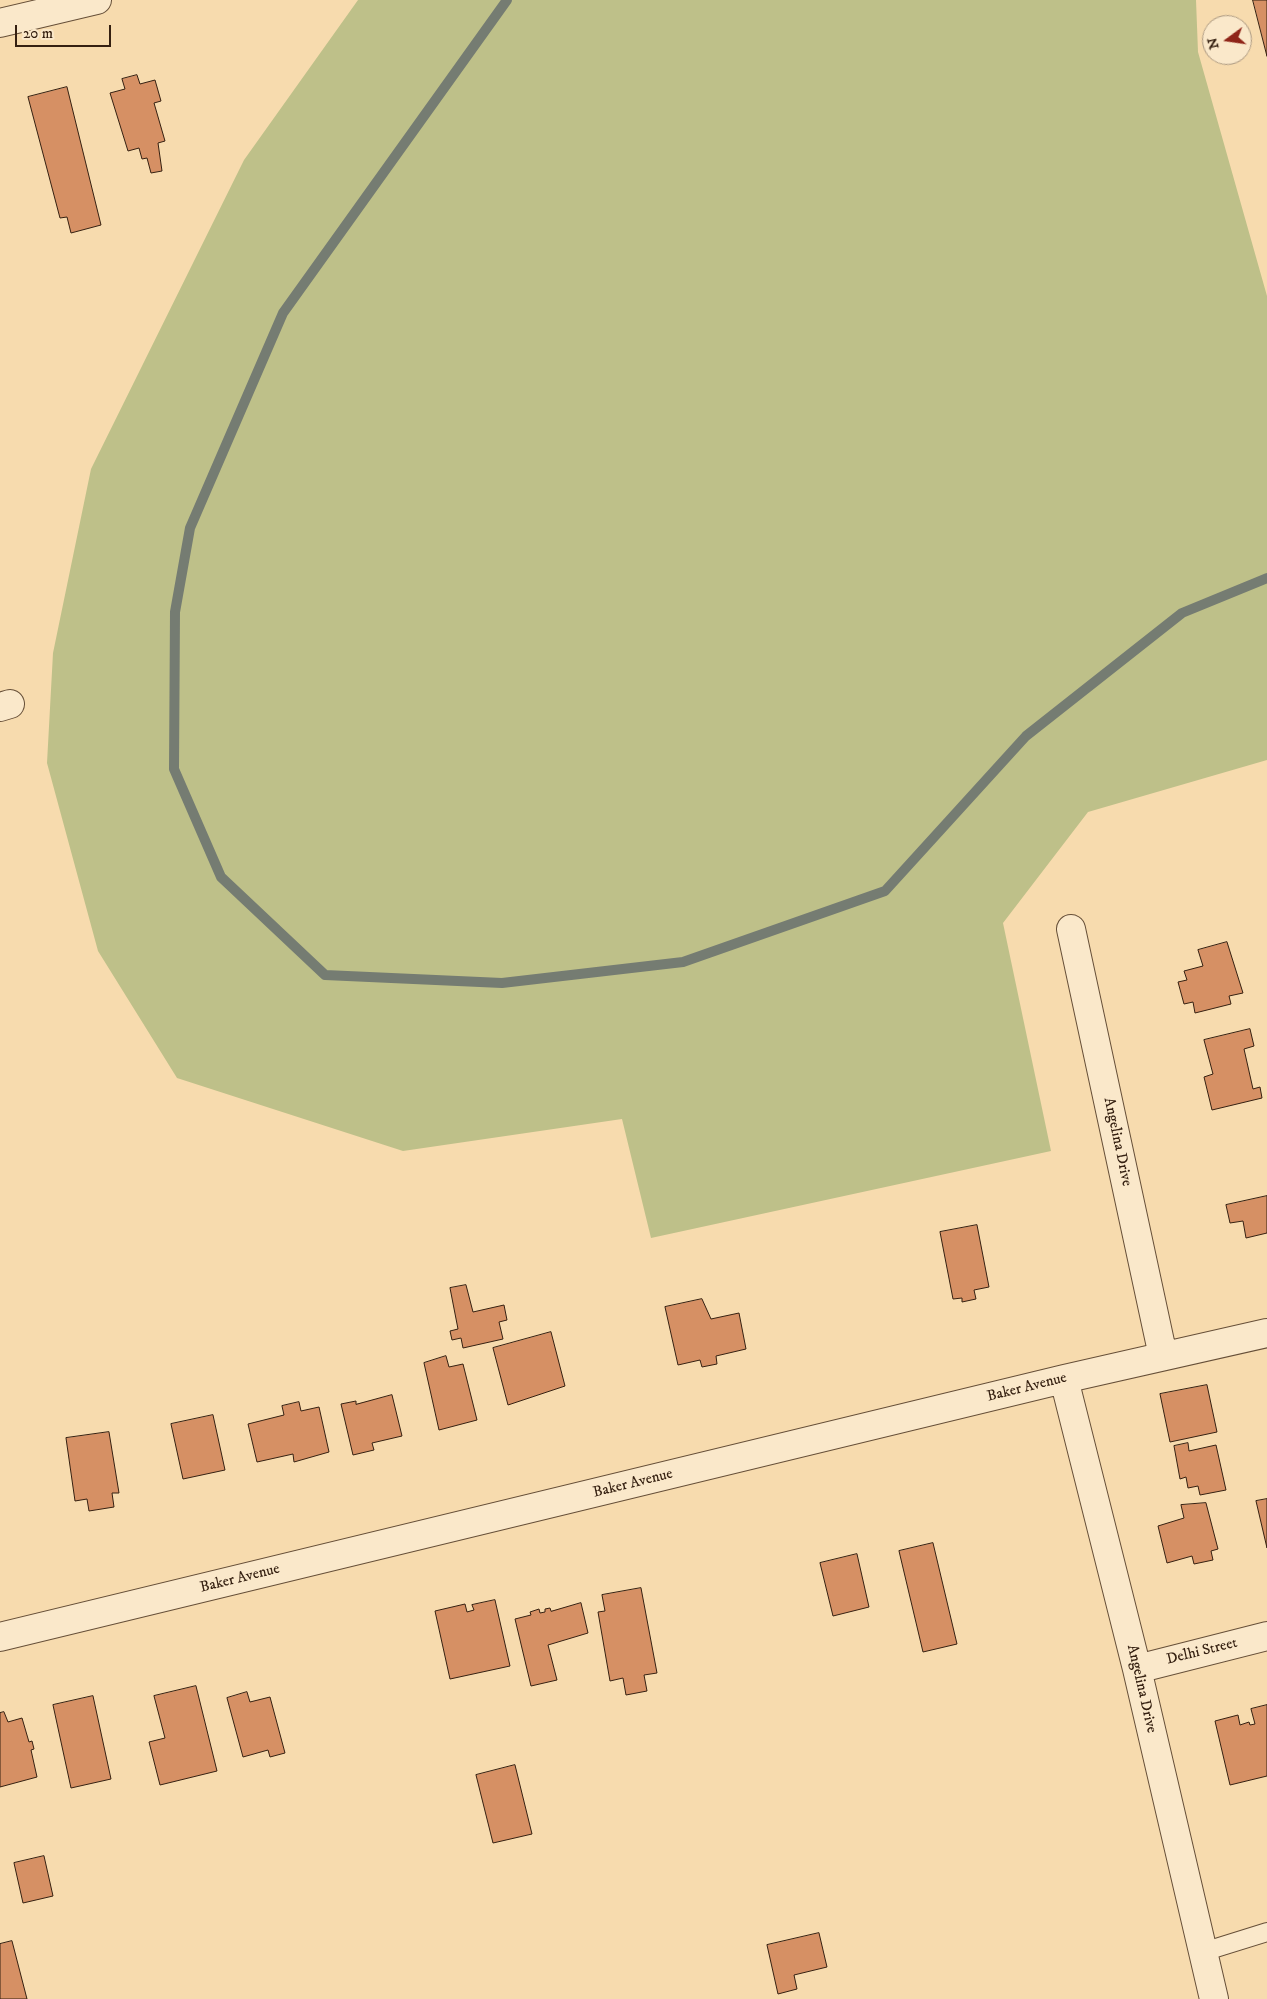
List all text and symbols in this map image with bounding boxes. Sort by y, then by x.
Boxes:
scale bar [18,15,114,47]
north arrow [1202,15,1252,65]
text: 20 m [23,24,53,43]
text: N [1203,36,1224,51]
street label: Angelina Drive [1099,1096,1135,1188]
street label: Baker Avenue [985,1369,1069,1407]
street label: Baker Avenue [591,1465,675,1503]
street label: Baker Avenue [198,1560,282,1598]
street label: Delhi Street [1165,1635,1239,1669]
street label: Angelina Drive [1122,1643,1160,1735]

